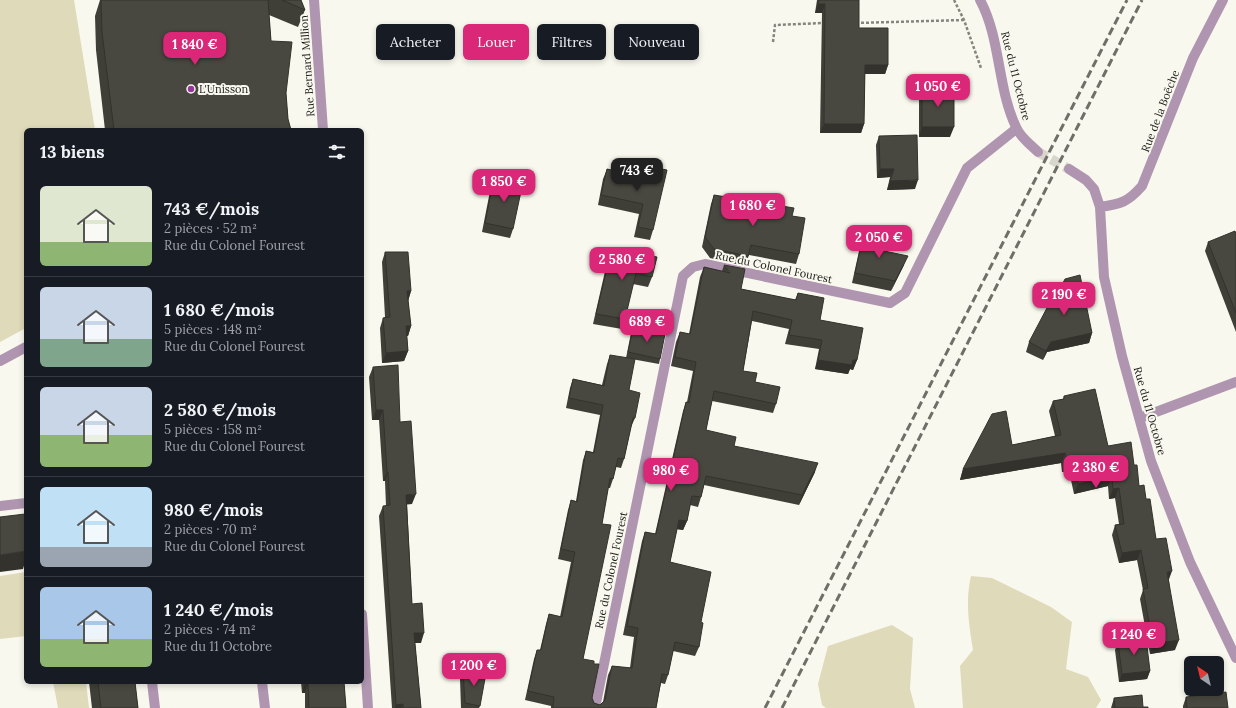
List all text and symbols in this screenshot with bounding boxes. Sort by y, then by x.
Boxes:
street label: Rue Bernard Million [296,14,318,117]
chip: Acheter [376,24,455,60]
chip: Louer [463,24,529,60]
chip: Filtres [537,24,606,60]
chip: Nouveau [614,24,699,60]
street label: Rue du 11 Octobre [998,30,1034,122]
pin: 1 840 € [158,32,232,66]
text: 1 840 € [172,36,218,53]
street label: Rue de la Boëche [1138,68,1182,154]
pin: 1 050 € [901,74,975,108]
text: 1 050 € [915,78,961,95]
place label: L'Unisson [199,82,248,96]
marker: L'Unisson [186,84,196,94]
text: 13 biens [40,141,104,163]
icon: filters [326,141,348,163]
pin: 743 € [609,158,665,192]
text: 743 € [620,162,654,179]
pin: 1 850 € [467,169,541,203]
text: 1 850 € [481,173,527,190]
pin: 1 680 € [716,193,790,227]
text: 1 680 € [730,197,776,214]
text: 743 €/mois [164,198,259,220]
icon: home [72,202,120,250]
text: 2 pièces · 52 m² [164,220,257,237]
pin: 2 050 € [842,225,916,259]
text: 2 050 € [855,229,903,246]
text: Rue du Colonel Fourest [164,237,305,254]
pin: 2 580 € [585,247,659,281]
street label: Rue du Colonel Fourest [714,248,835,286]
text: 2 580 € [598,251,646,268]
pin: 2 190 € [1027,282,1101,316]
text: 2 190 € [1041,286,1087,303]
text: 1 680 €/mois [164,299,274,321]
icon: home [72,303,120,351]
pin: 689 € [619,309,675,343]
text: 689 € [629,313,665,330]
text: 5 pièces · 148 m² [164,321,262,338]
text: Rue du Colonel Fourest [164,338,305,355]
street label: Rue du 11 Octobre [1131,365,1169,457]
text: 2 580 €/mois [164,399,276,421]
icon: home [72,403,120,451]
text: 5 pièces · 158 m² [164,421,262,438]
text: Rue du Colonel Fourest [164,438,305,455]
pin: 2 380 € [1059,455,1133,489]
pin: 980 € [643,458,699,492]
text: 2 380 € [1072,459,1120,476]
text: 980 € [652,462,690,479]
text: 980 €/mois [164,499,263,521]
icon: home [72,503,120,551]
street label: Rue du Colonel Fourest [592,509,630,630]
text: 2 pièces · 70 m² [164,521,257,538]
text: Rue du Colonel Fourest [164,538,305,555]
text: 1 240 €/mois [164,599,273,621]
icon: home [72,603,120,651]
text: 2 pièces · 74 m² [164,621,256,638]
pin: 1 240 € [1097,622,1171,656]
text: 1 240 € [1112,626,1156,643]
text: Rue du 11 Octobre [164,638,272,655]
pin: 1 200 € [437,653,511,687]
north arrow [1184,656,1224,696]
map controls [1184,656,1224,696]
text: 1 200 € [451,657,497,674]

